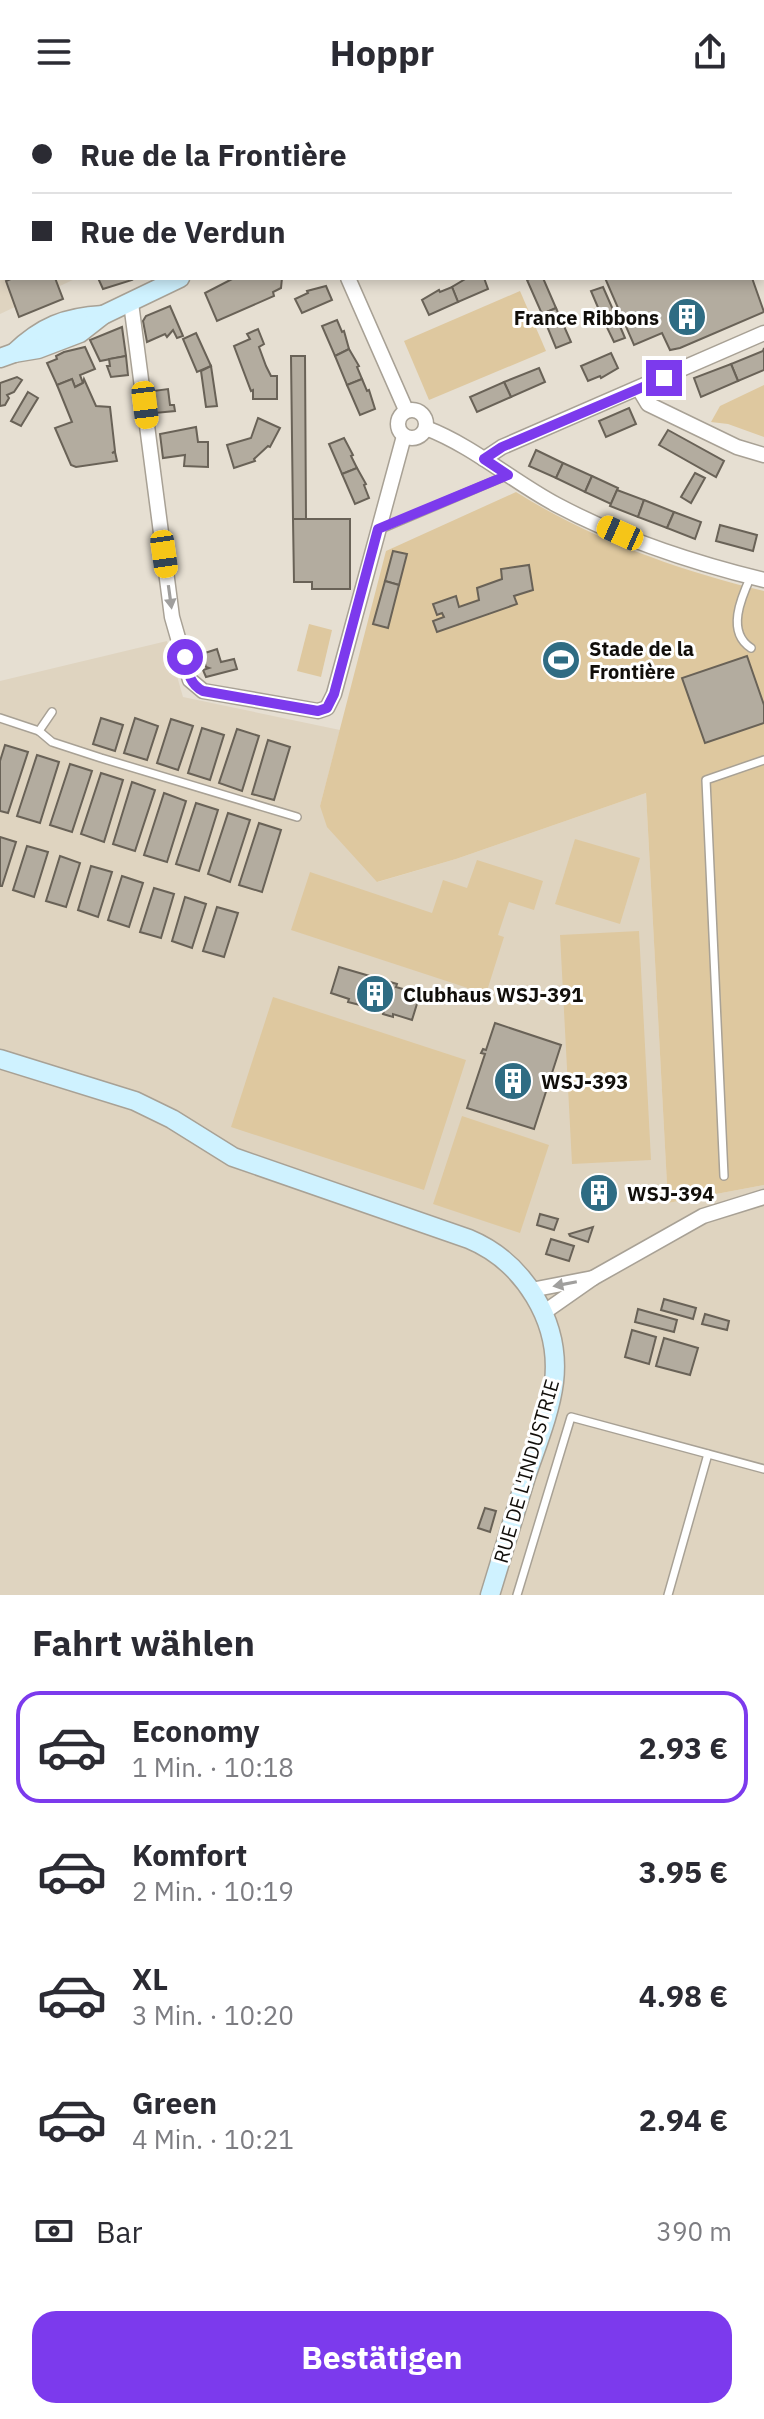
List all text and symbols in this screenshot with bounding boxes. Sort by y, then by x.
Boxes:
text: Hoppr [330,29,434,76]
icon: menu [32,30,76,74]
icon: share [688,30,732,74]
text: Rue de la Frontière [80,135,347,174]
text: Rue de Verdun [80,212,286,251]
building icon: France Ribbons [666,296,708,338]
place label: France Ribbons [514,304,659,331]
route end [646,360,682,396]
car [130,380,160,430]
car [593,512,647,554]
car [149,529,179,579]
one-way arrow [164,585,177,610]
place label: Stade de la Frontière [589,635,694,685]
route start [167,639,203,675]
sports icon: Stade de la Frontière [540,639,582,681]
building icon: Clubhaus WSJ-391 [354,973,396,1015]
place label: Clubhaus WSJ-391 [403,981,583,1008]
building icon: WSJ-393 [492,1060,534,1102]
place label: WSJ-393 [541,1068,628,1095]
building icon: WSJ-394 [578,1172,620,1214]
place label: WSJ-394 [627,1180,714,1207]
one-way arrow [552,1278,577,1291]
street label: RUE DE L'INDUSTRIE [487,1376,565,1566]
text: Fahrt wählen [32,1619,255,1666]
icon: car [36,1711,108,1783]
text: Economy [132,1711,260,1750]
text: 2.93 € [639,1728,728,1767]
text: 1 Min. · 10:18 [132,1750,294,1784]
icon: car [36,1835,108,1907]
text: Komfort [132,1835,247,1874]
text: 3.95 € [639,1852,728,1891]
text: 2 Min. · 10:19 [132,1874,294,1908]
icon: car [36,1959,108,2031]
text: XL [132,1959,168,1998]
text: 4.98 € [639,1976,728,2015]
text: 3 Min. · 10:20 [132,1998,294,2032]
icon: car [36,2083,108,2155]
text: Green [132,2083,217,2122]
text: 2.94 € [639,2100,728,2139]
text: 4 Min. · 10:21 [132,2122,294,2156]
icon: cash [32,2209,76,2253]
text: Bar [96,2212,143,2251]
text: 390 m [656,2214,732,2248]
button: Bestätigen [32,2311,732,2403]

